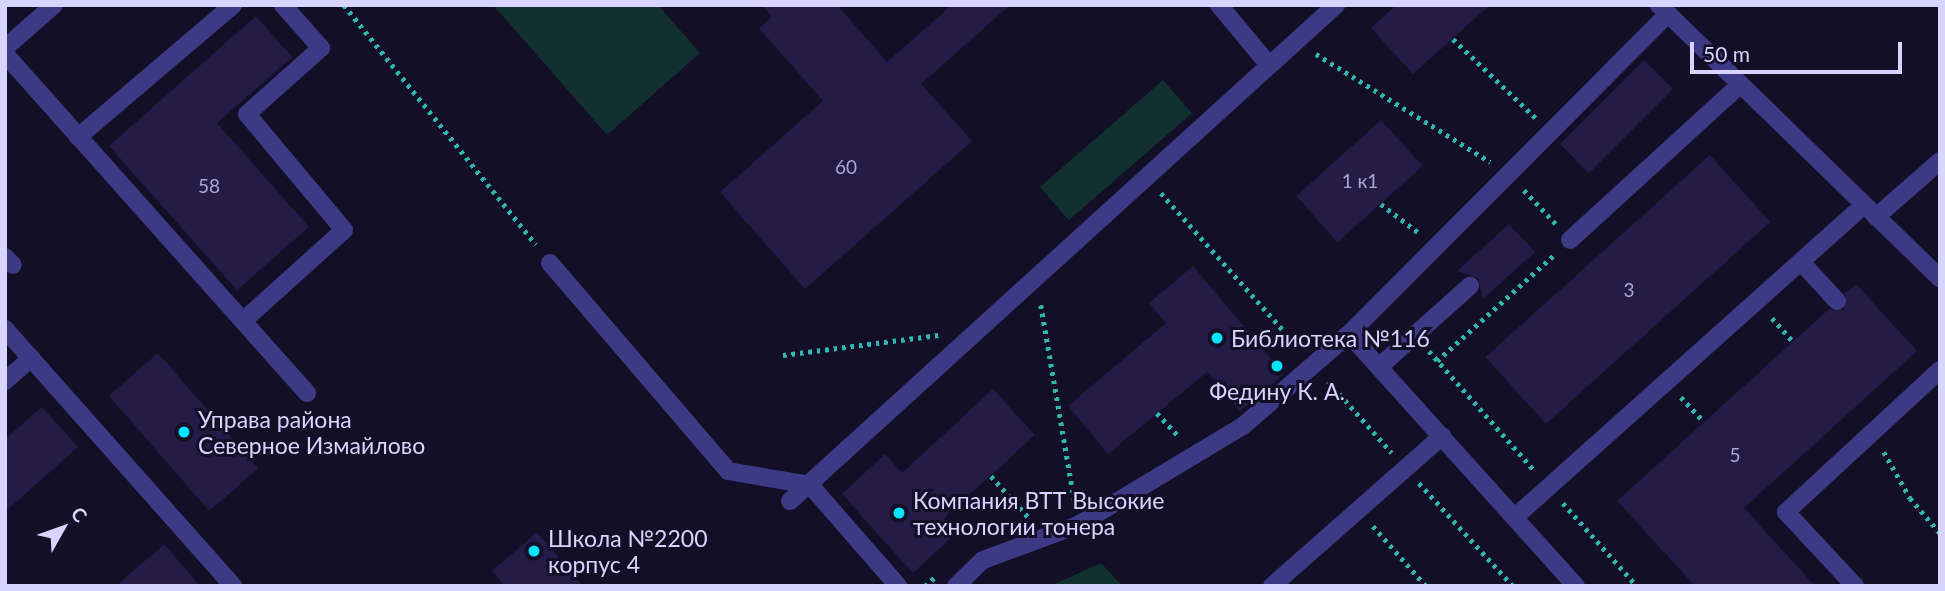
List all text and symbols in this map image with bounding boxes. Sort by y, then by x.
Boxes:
scale bar [1693,28,1905,72]
text: 50 m [1703,41,1750,66]
house number: 60 [835,156,857,178]
house number: 1 к1 [1342,170,1378,192]
house number: 58 [198,175,220,197]
house number: 3 [1623,279,1635,301]
place label: Библиотека №116 [1231,324,1430,352]
marker: Библиотека №116 [1209,330,1225,346]
marker: Федину К. А. [1269,358,1285,374]
place label: Федину К. А. [1209,377,1345,405]
place label: Управа района Северное Измайлово [198,405,425,459]
marker: Управа района Северное Измайлово [176,424,192,440]
house number: 5 [1729,444,1741,466]
place label: Компания ВТТ Высокие технологии тонера [913,486,1164,540]
north arrow [28,493,98,563]
text: С [67,502,92,526]
marker: Компания ВТТ Высокие технологии тонера [891,505,907,521]
place label: Школа №2200 корпус 4 [548,524,707,578]
marker: Школа №2200 корпус 4 [526,543,542,559]

